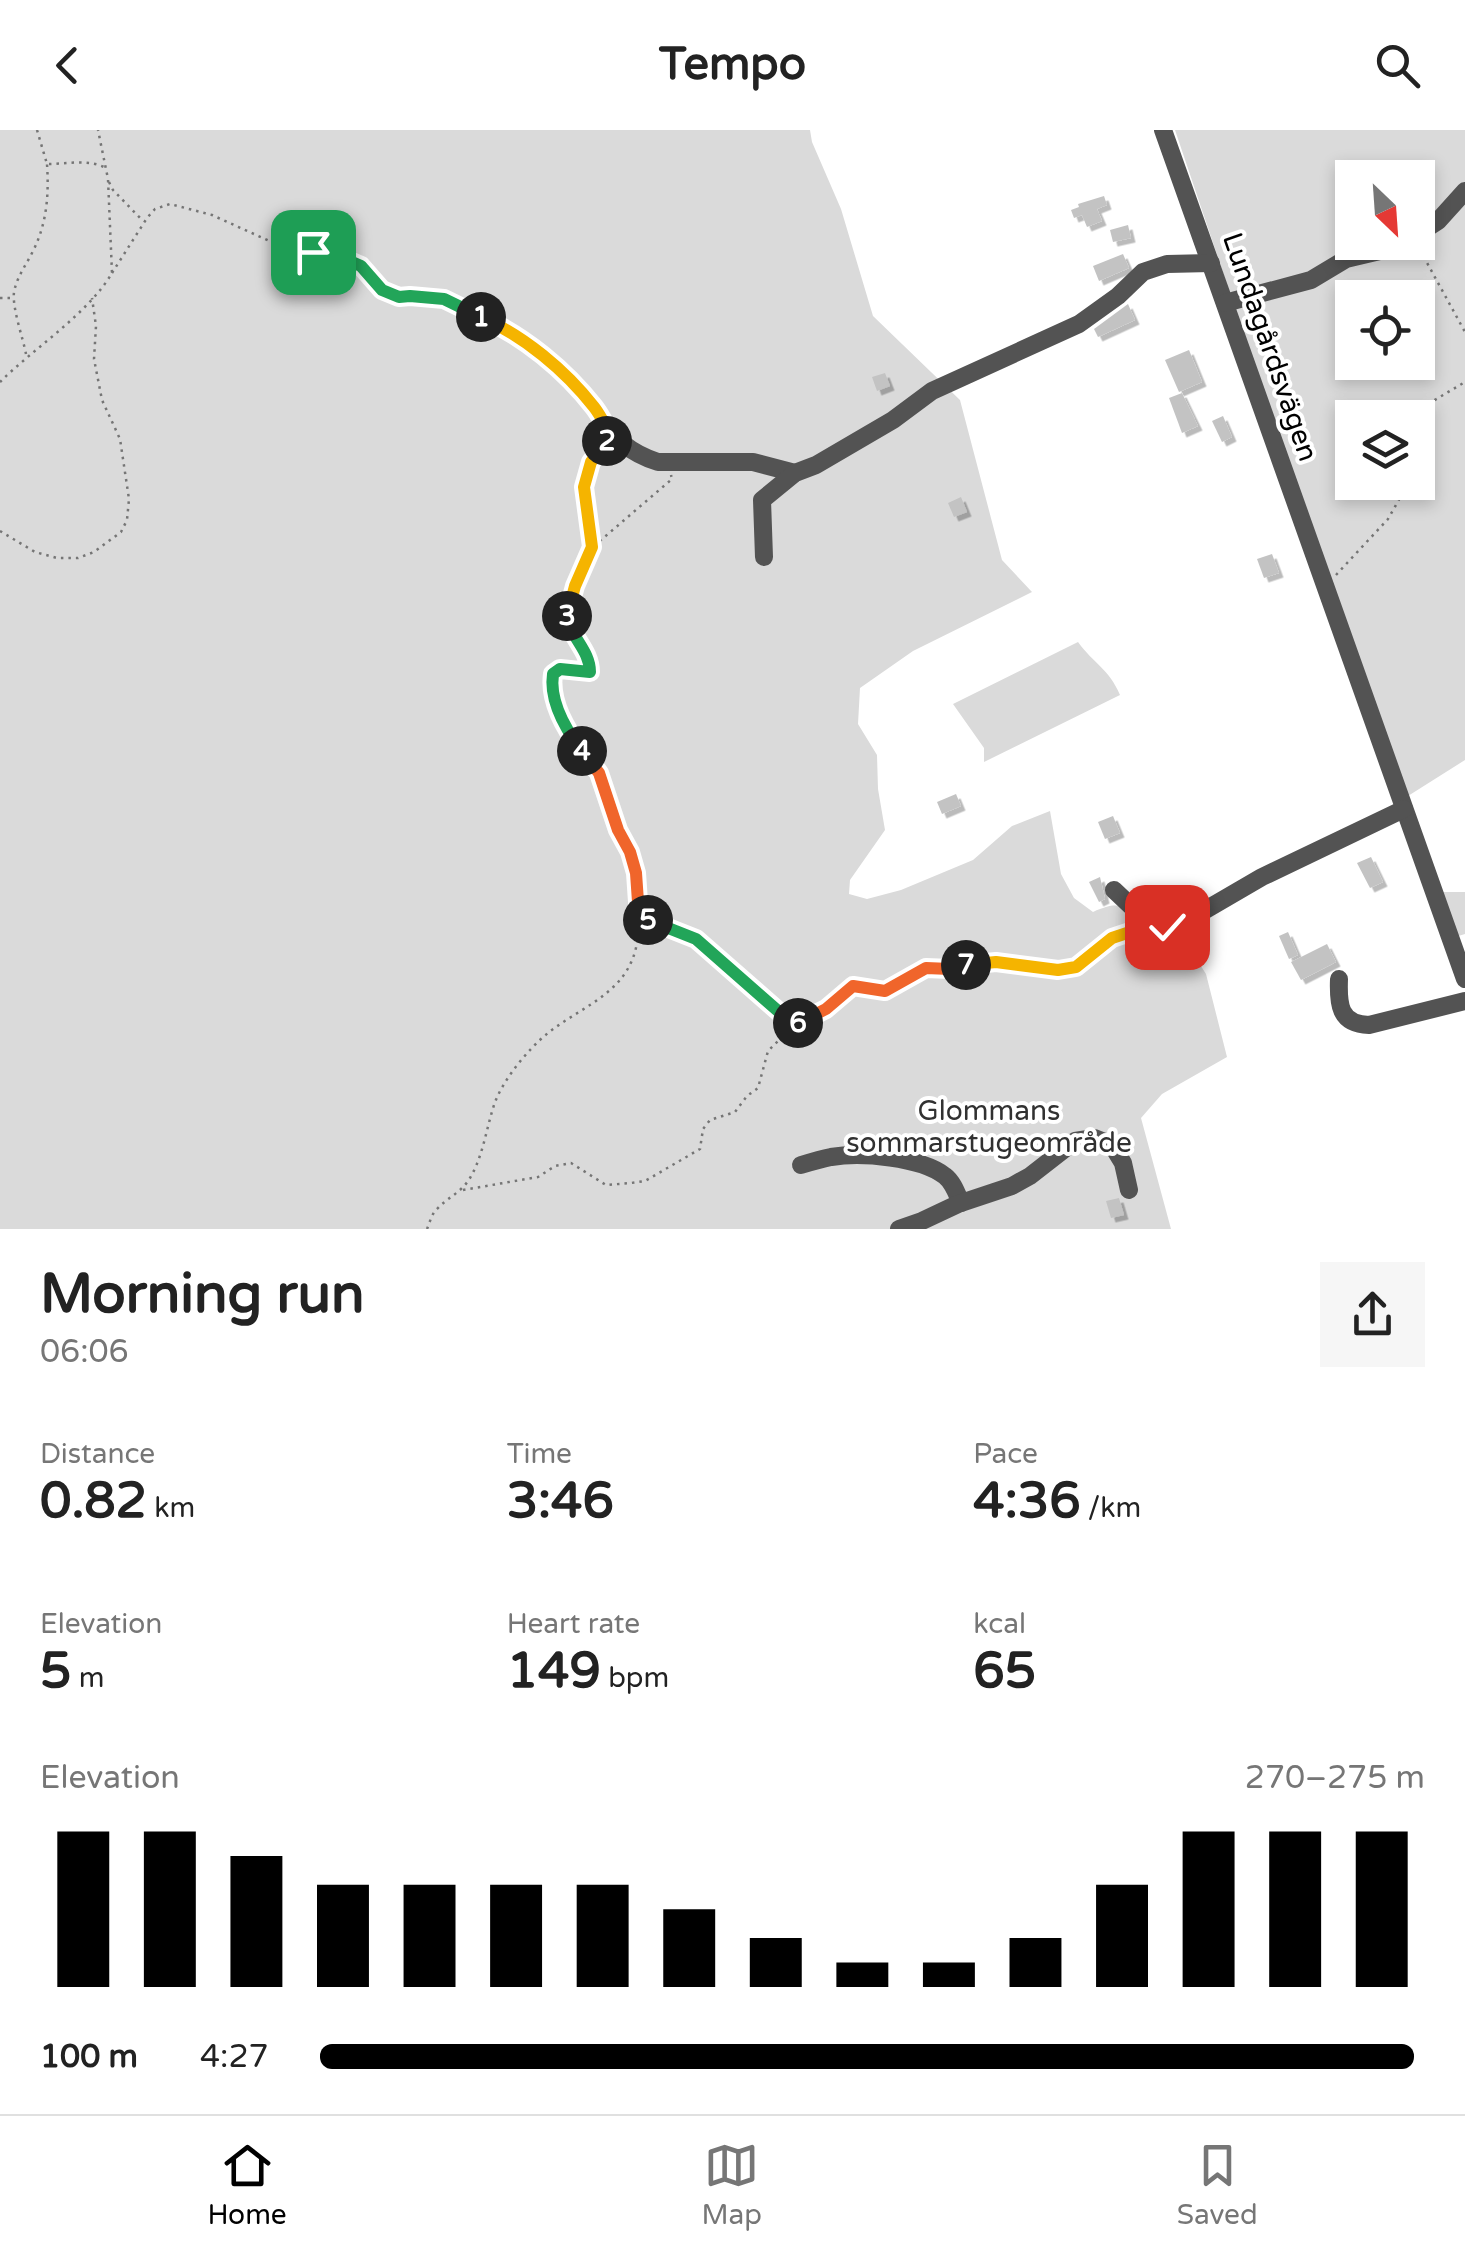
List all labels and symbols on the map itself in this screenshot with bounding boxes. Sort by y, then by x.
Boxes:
north arrow [1335,160,1435,260]
pin [271,210,356,295]
street label: Lundagårdsvägen [1215,228,1325,466]
pin: 1 [456,292,506,342]
pin: 2 [582,416,632,466]
pin: 3 [542,591,592,641]
pin: 4 [557,726,607,776]
pin [1125,885,1210,970]
pin: 5 [623,895,673,945]
pin: 7 [941,940,991,990]
pin: 6 [773,998,823,1048]
park label: Glommans sommarstugeområde [846,1094,1132,1160]

